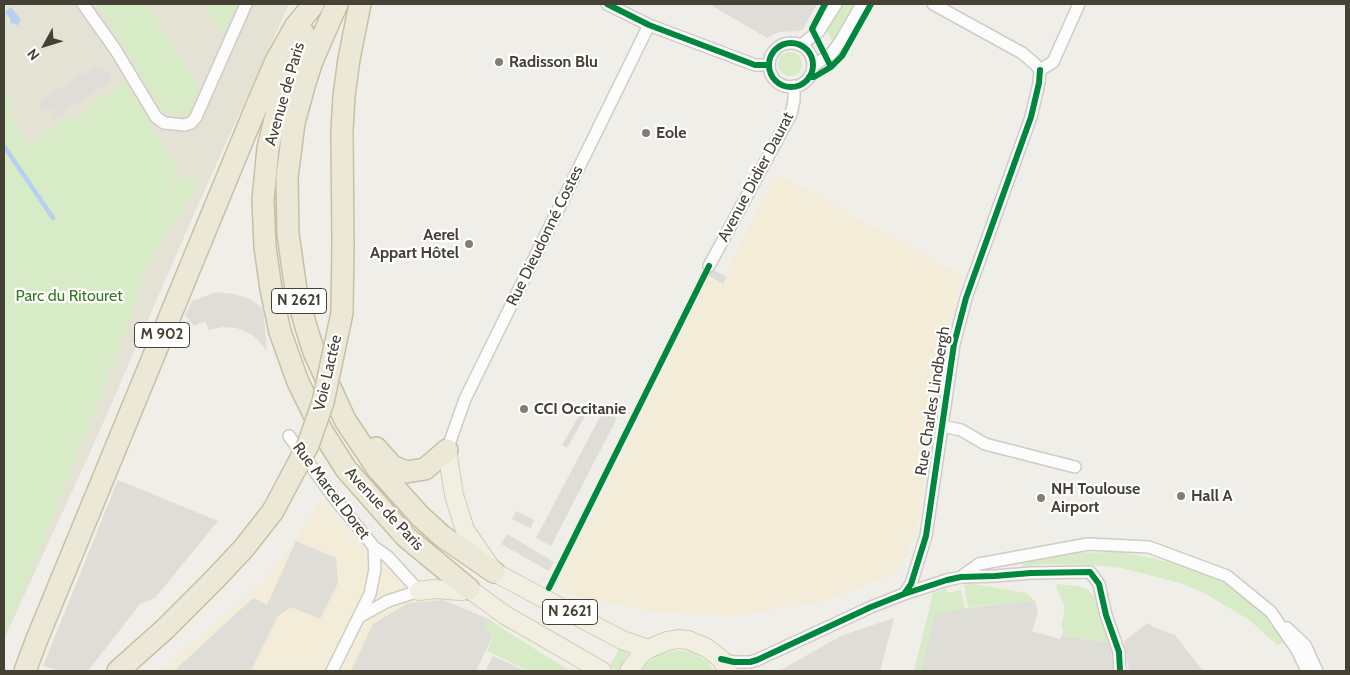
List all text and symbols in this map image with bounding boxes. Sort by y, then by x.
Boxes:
north arrow [20,20,70,70]
street label: Avenue de Paris [261,40,309,148]
text: N [23,45,43,64]
place label: Radisson Blu [509,52,598,72]
marker: Radisson Blu [493,56,505,68]
street label: Avenue Didier Daurat [714,109,798,245]
place label: Eole [656,123,686,143]
marker: Eole [640,127,652,139]
street label: Rue Dieudonné Costes [503,163,587,309]
place label: Aerel Appart Hôtel [370,225,459,263]
marker: Aerel Appart Hôtel [463,238,475,250]
park label: Parc du Ritouret [15,286,123,306]
road number: N 2621 [272,288,326,314]
road number: M 902 [134,322,190,348]
street label: Rue Charles Lindbergh [912,325,954,477]
street label: Voie Lactée [310,333,346,413]
place label: CCI Occitanie [534,399,626,419]
marker: CCI Occitanie [518,403,530,415]
street label: Rue Marcel Doret [288,439,374,543]
street label: Avenue de Paris [341,463,427,555]
place label: NH Toulouse Airport [1051,479,1140,517]
place label: Hall A [1191,486,1233,506]
marker: Hall A [1175,490,1187,502]
marker: NH Toulouse Airport [1035,492,1047,504]
road number: N 2621 [542,600,598,624]

